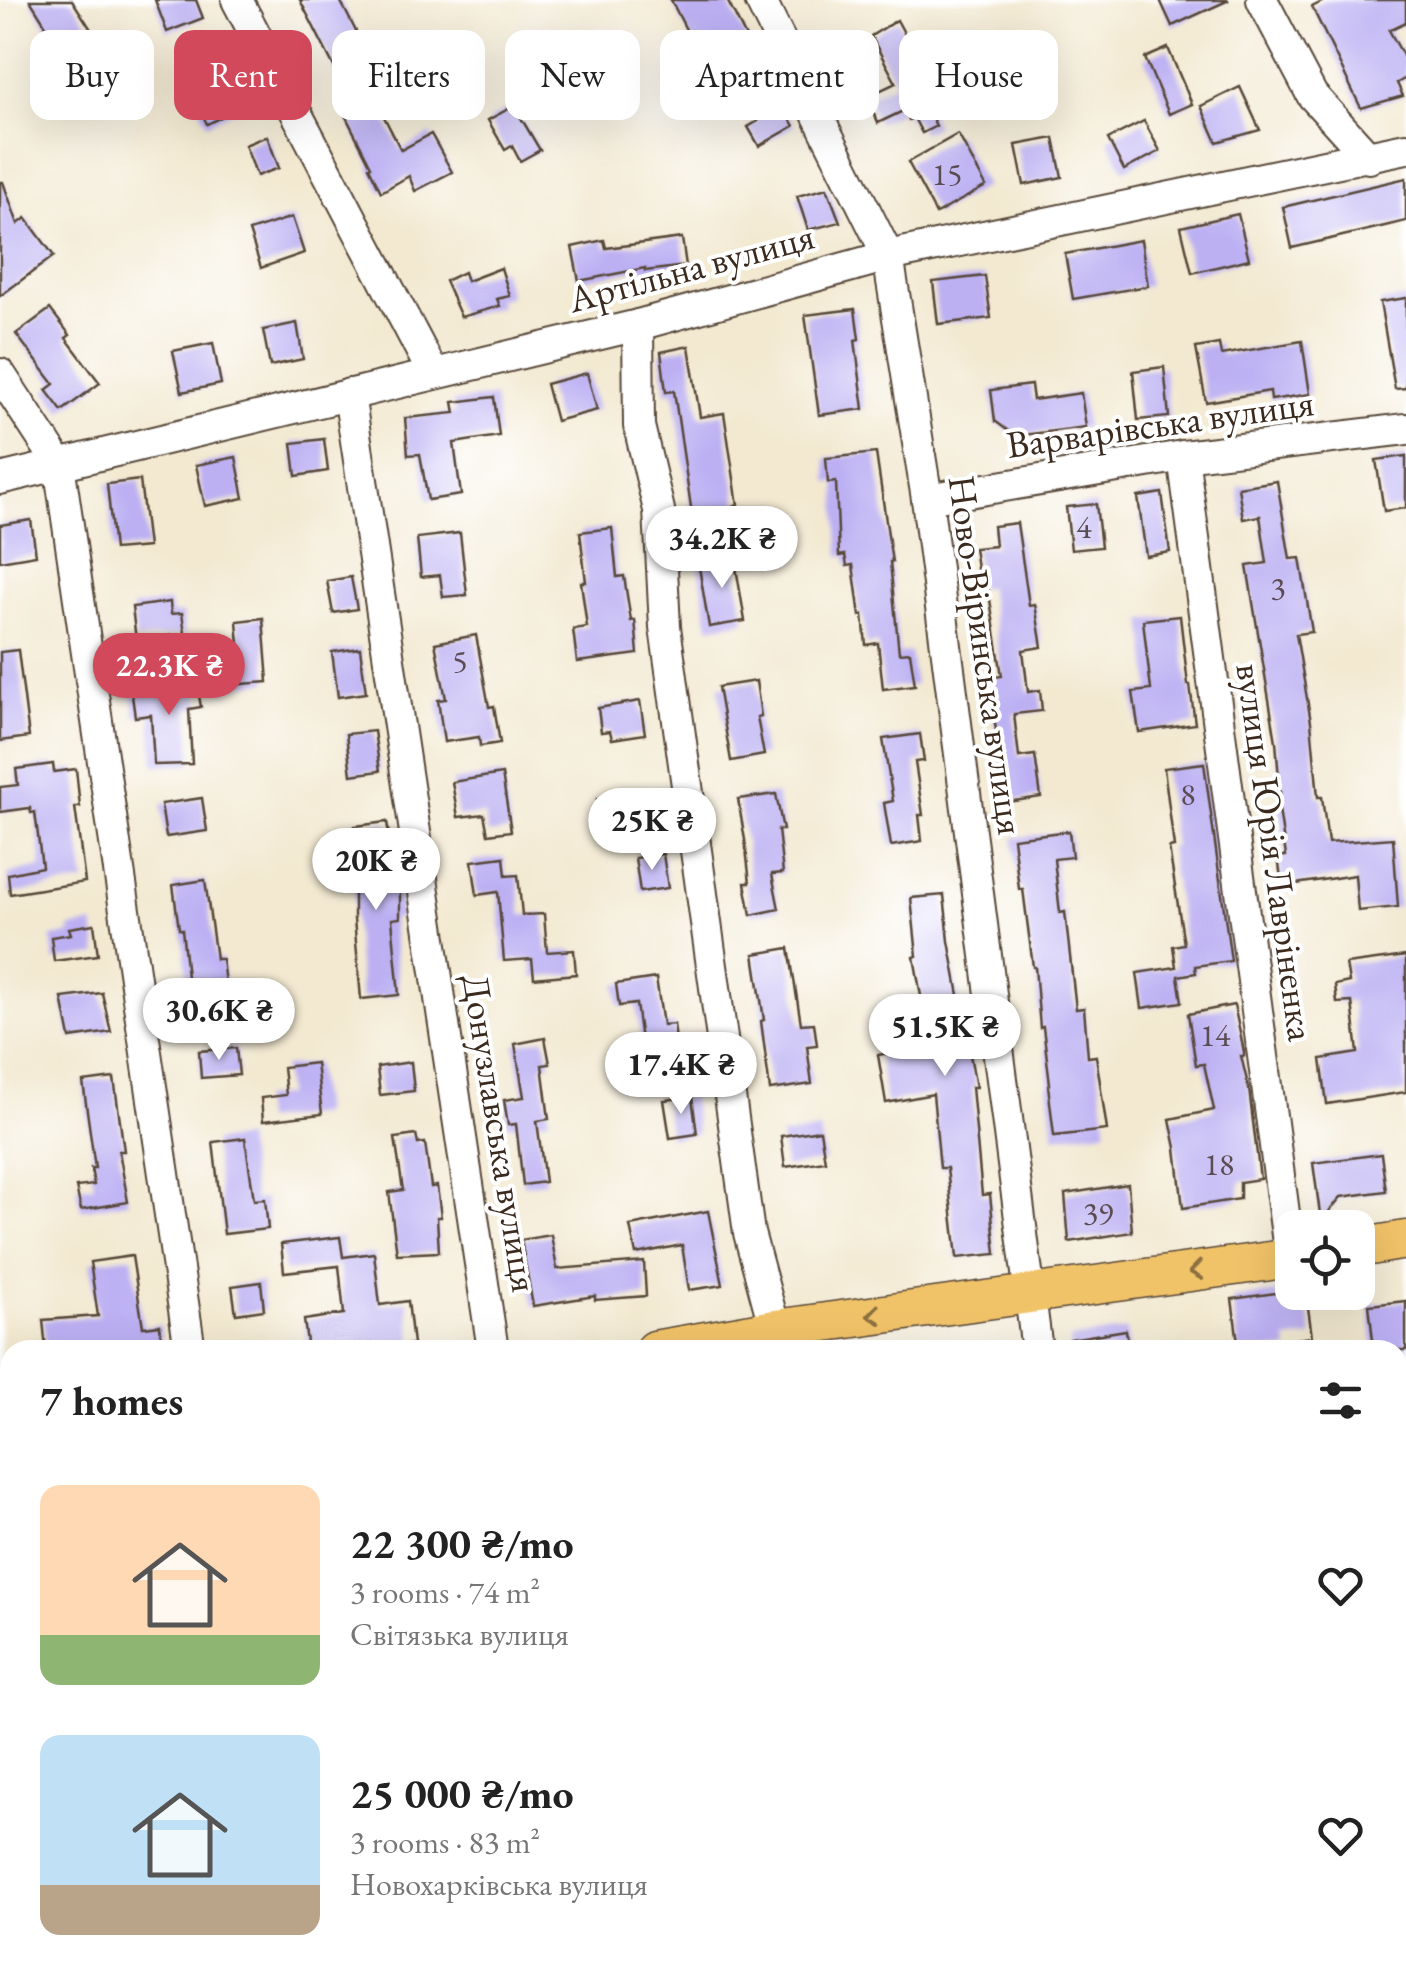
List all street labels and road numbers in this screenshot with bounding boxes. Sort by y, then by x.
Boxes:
street label: Артільна вулиця [562,211,819,324]
street label: Варварівська вулиця [1003,377,1317,469]
street label: Ново-Віринська вулиця [938,472,1036,838]
street label: вулиця Юрія Лавріненка [1225,660,1327,1045]
street label: Донузлавська вулиця [452,971,550,1295]

